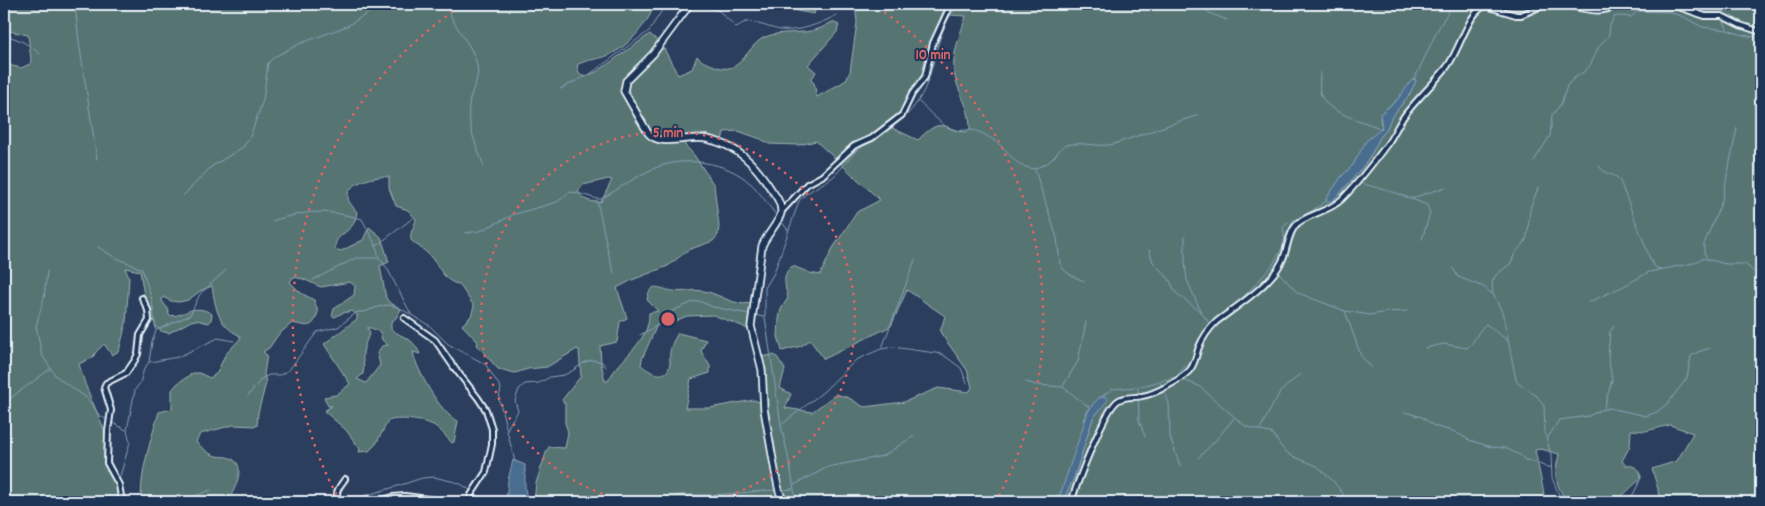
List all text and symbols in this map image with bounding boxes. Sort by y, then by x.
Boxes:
text: 10 min [916,45,950,67]
text: 5 min [653,123,683,145]
centre of rings [659,310,677,328]

